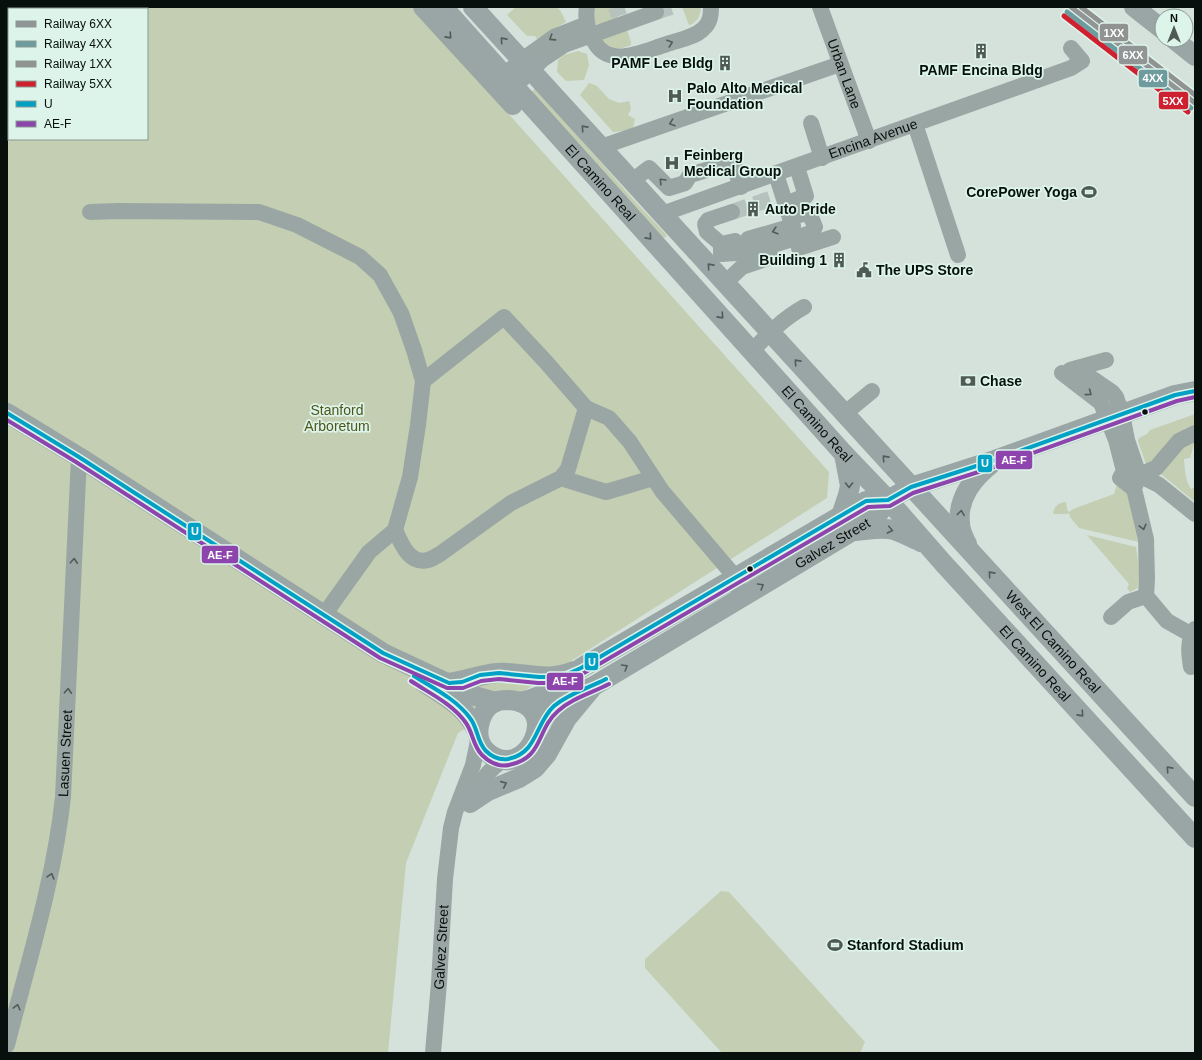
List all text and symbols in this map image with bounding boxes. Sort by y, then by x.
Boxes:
legend [8,8,148,140]
north arrow [1154,8,1194,48]
text: N [1170,12,1178,24]
text: Railway 6XX [44,17,112,31]
line badge: 1XX [1099,23,1129,42]
text: 1XX [1104,27,1125,39]
one-way arrow [444,31,452,39]
one-way arrow [549,33,556,41]
text: Railway 4XX [44,37,112,51]
one-way arrow [501,37,508,45]
street label: Urban Lane [824,37,865,111]
one-way arrow [666,39,673,48]
building icon: PAMF Encina Bldg [972,42,990,60]
line badge: 6XX [1118,45,1148,65]
text: 6XX [1123,49,1144,61]
building icon: PAMF Lee Bldg [716,54,734,72]
place label: PAMF Lee Bldg [611,55,713,71]
text: Railway 1XX [44,57,112,71]
place label: PAMF Encina Bldg [919,62,1043,78]
line badge: 4XX [1138,69,1168,88]
text: 4XX [1143,72,1164,84]
text: Railway 5XX [44,77,112,91]
place label: Palo Alto Medical Foundation [687,80,802,112]
hospital icon: Palo Alto Medical Foundation [666,87,684,105]
line badge: 5XX [1158,91,1189,110]
text: 5XX [1163,95,1184,107]
text: U [44,97,53,111]
street label: Encina Avenue [826,115,920,162]
text: AE-F [44,117,71,131]
one-way arrow [668,118,675,127]
one-way arrow [582,126,589,133]
street label: El Camino Real [562,141,639,224]
place label: Feinberg Medical Group [684,147,781,179]
hospital icon: Feinberg Medical Group [663,154,681,172]
one-way arrow [659,178,667,186]
sports icon: CorePower Yoga [1080,183,1098,201]
place label: CorePower Yoga [966,184,1077,200]
building icon: Auto Pride [744,200,762,218]
place label: Auto Pride [765,201,836,217]
one-way arrow [771,226,778,235]
one-way arrow [644,232,651,239]
building icon: Building 1 [830,251,848,269]
place label: Building 1 [759,252,827,268]
public building icon: The UPS Store [855,261,873,279]
place label: The UPS Store [876,262,973,278]
one-way arrow [707,263,714,271]
one-way arrow [716,311,723,319]
one-way arrow [794,359,802,367]
bank icon: Chase [959,372,977,390]
place label: Chase [980,373,1022,389]
street label: El Camino Real [778,382,855,465]
one-way arrow [1084,388,1091,395]
park label: Stanford Arboretum [304,402,370,434]
unlabelled marker [1140,407,1150,417]
line badge: AE-F [995,450,1033,470]
line badge: U [977,454,993,473]
text: AE-F [1001,454,1027,466]
one-way arrow [882,455,889,463]
text: U [981,457,989,469]
one-way arrow [845,482,853,488]
one-way arrow [956,510,965,516]
street label: Galvez Street [792,514,873,572]
line badge: U [187,522,202,541]
one-way arrow [1139,523,1147,530]
text: U [191,525,199,537]
one-way arrow [887,525,894,534]
line badge: AE-F [201,545,239,564]
text: AE-F [207,549,233,561]
one-way arrow [70,558,79,564]
unlabelled marker [745,564,755,574]
one-way arrow [989,571,996,579]
one-way arrow [757,583,764,590]
street label: West El Camino Real [1002,587,1104,697]
street label: El Camino Real [996,622,1074,706]
line badge: U [584,652,599,671]
text: U [588,656,596,668]
one-way arrow [621,664,628,672]
line badge: AE-F [546,672,584,691]
text: AE-F [552,675,578,687]
one-way arrow [64,688,72,694]
street label: Lasuen Street [55,709,75,798]
one-way arrow [1077,709,1084,717]
one-way arrow [1166,766,1173,773]
one-way arrow [500,781,508,789]
one-way arrow [46,873,55,880]
street label: Galvez Street [430,904,451,990]
sports icon: Stanford Stadium [826,936,844,954]
place label: Stanford Stadium [847,937,964,953]
one-way arrow [12,1004,20,1010]

